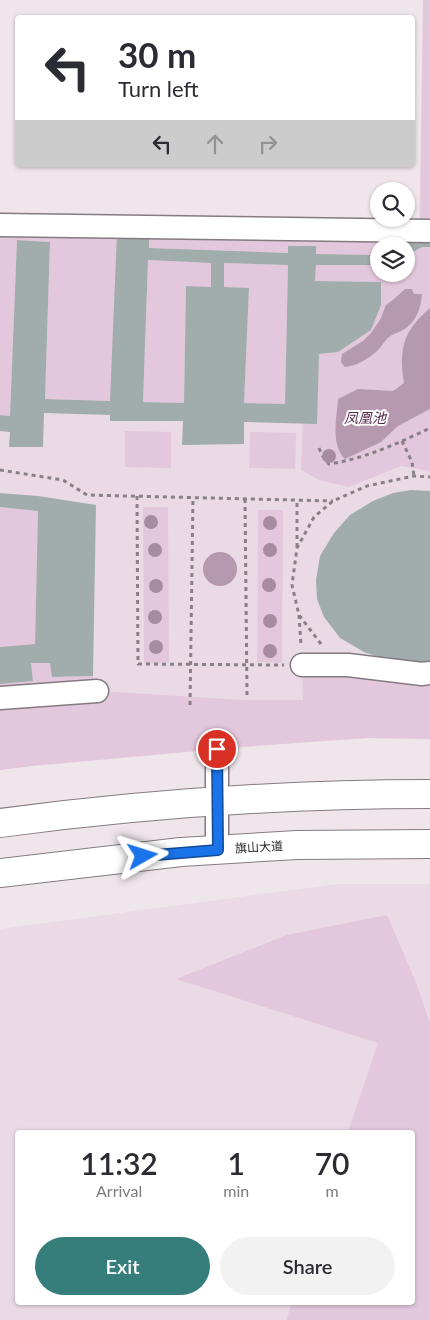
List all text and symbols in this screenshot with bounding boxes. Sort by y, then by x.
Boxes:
text: 30 m [118,33,196,75]
icon: left [35,35,100,100]
text: Turn left [118,75,199,102]
icon: left [148,130,176,158]
icon: ahead [201,130,229,158]
icon: right [254,130,282,158]
map controls [370,182,415,282]
button: search [370,182,415,227]
button: layers [370,237,415,282]
water label: 凤凰池 [344,409,388,426]
pin [196,728,238,770]
icon: arrive [203,735,231,763]
position arrow [116,829,168,881]
street label: 旗山大道 [235,838,283,856]
text: 11:32 [81,1145,158,1181]
text: 1 [228,1145,245,1181]
text: 70 [315,1145,349,1181]
text: Arrival [96,1181,142,1200]
text: min [223,1181,249,1200]
text: m [325,1181,339,1200]
button: Exit [35,1237,210,1295]
button: Share [220,1237,395,1295]

